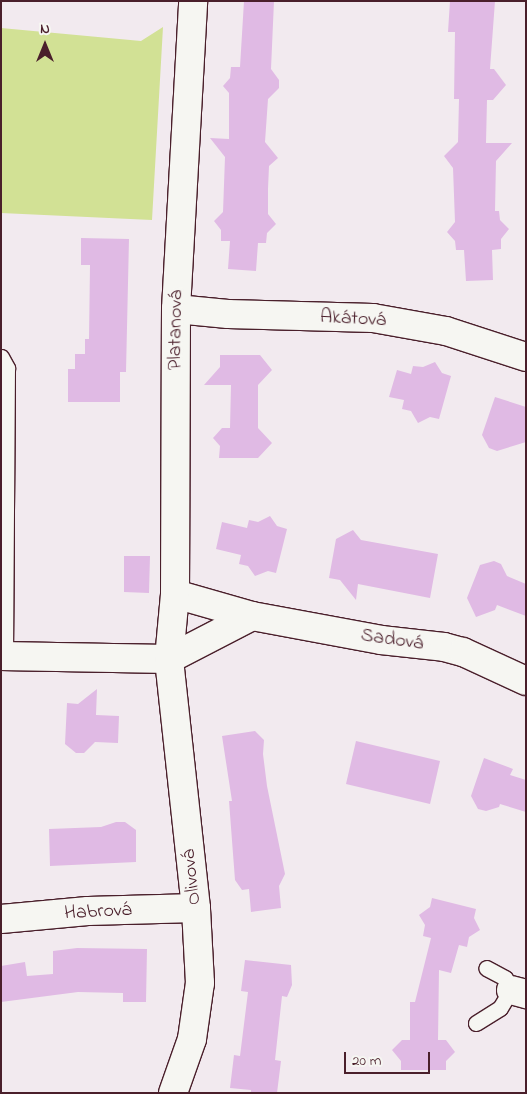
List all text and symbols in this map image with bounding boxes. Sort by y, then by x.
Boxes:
text: N [40,19,50,40]
north arrow [20,20,70,70]
street label: Platanová [163,290,189,370]
street label: Akátová [319,305,387,333]
street label: Sadová [359,624,425,656]
street label: Olivová [177,848,207,906]
street label: Habrová [64,898,132,926]
scale bar [347,1042,433,1074]
text: 20 m [352,1050,381,1072]

